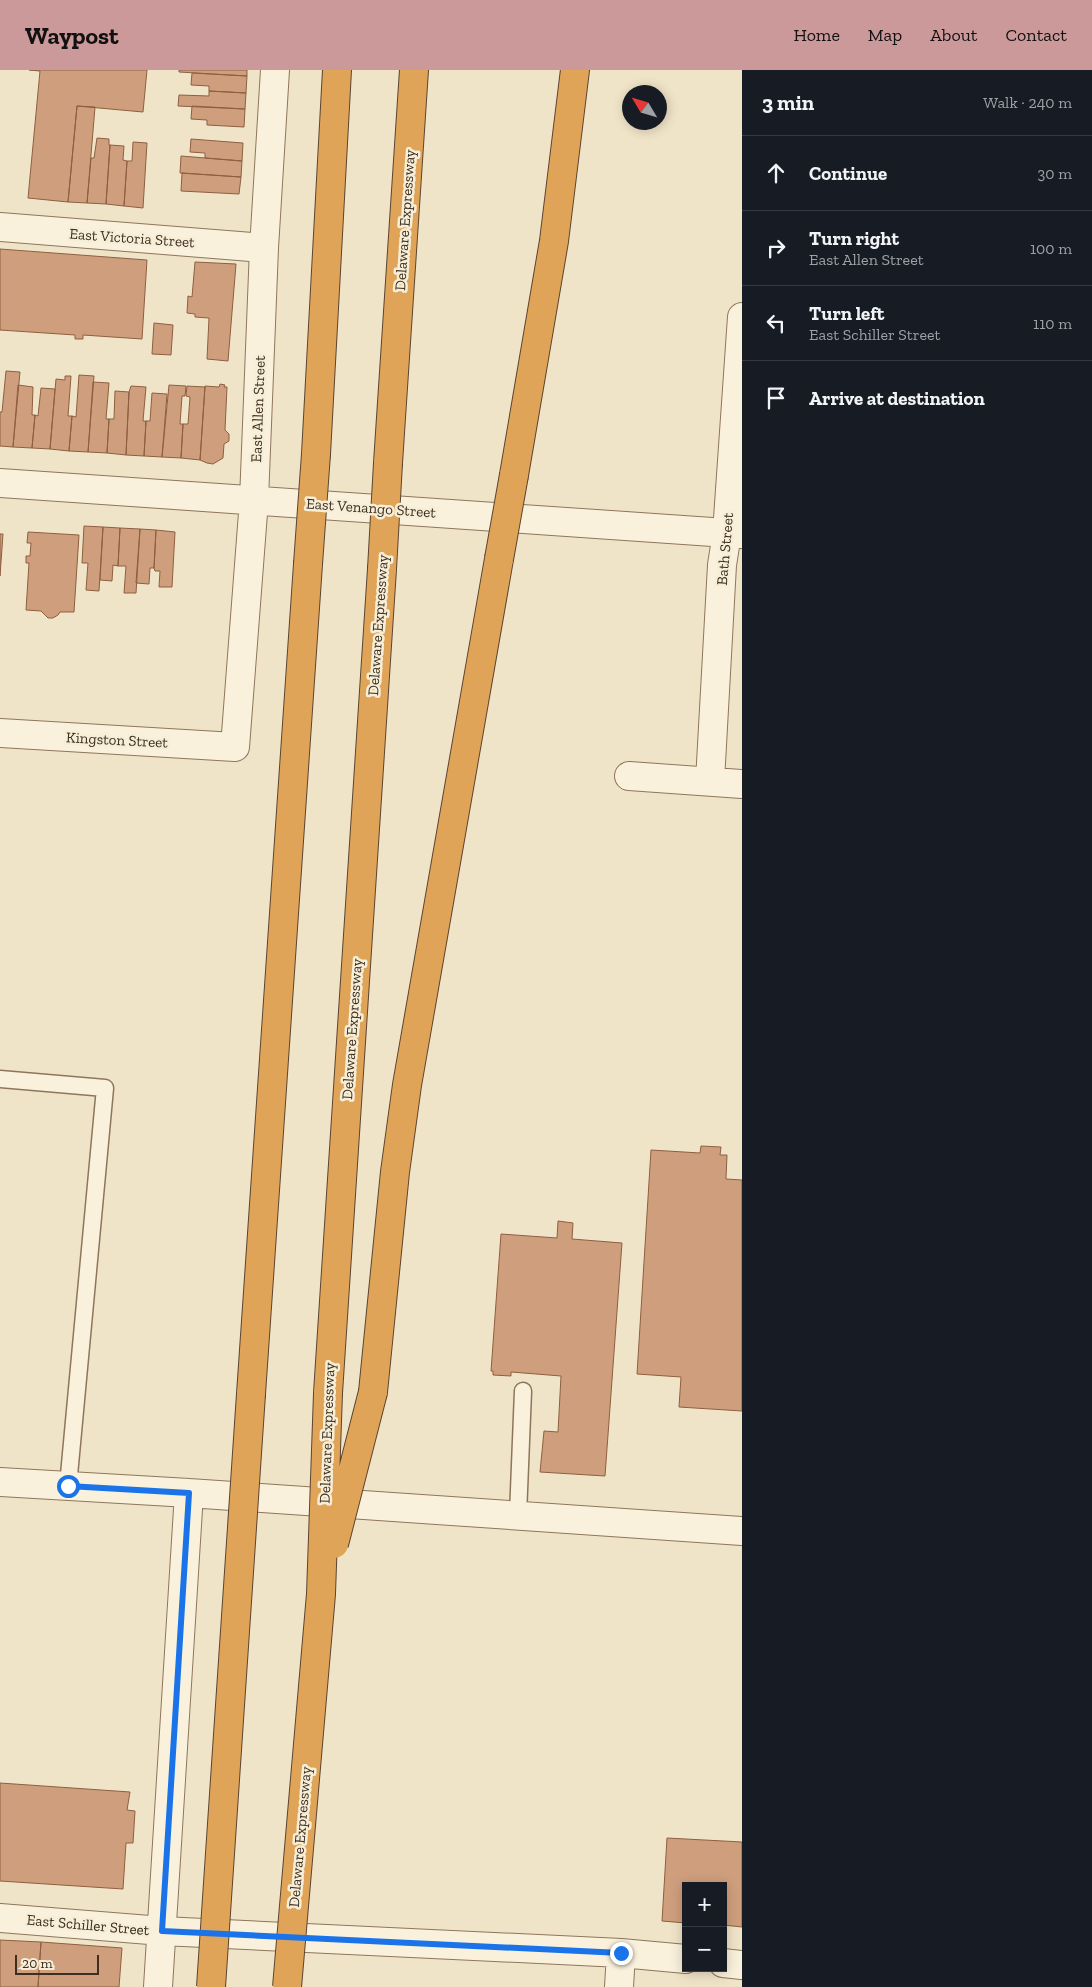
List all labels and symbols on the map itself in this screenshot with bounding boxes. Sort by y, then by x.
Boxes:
north arrow [622,85,667,130]
street label: Delaware Expressway [391,149,419,291]
street label: East Victoria Street [69,225,196,251]
street label: East Allen Street [247,355,269,463]
street label: East Venango Street [305,494,437,522]
street label: Bath Street [713,511,737,586]
street label: Delaware Expressway [364,554,392,696]
street label: Kingston Street [66,728,169,752]
street label: Delaware Expressway [338,958,366,1100]
street label: Delaware Expressway [316,1362,338,1504]
route start [57,1475,80,1498]
street label: Delaware Expressway [285,1765,315,1908]
street label: East Schiller Street [26,1911,151,1939]
route end [610,1942,633,1965]
scale bar [15,1952,99,1975]

